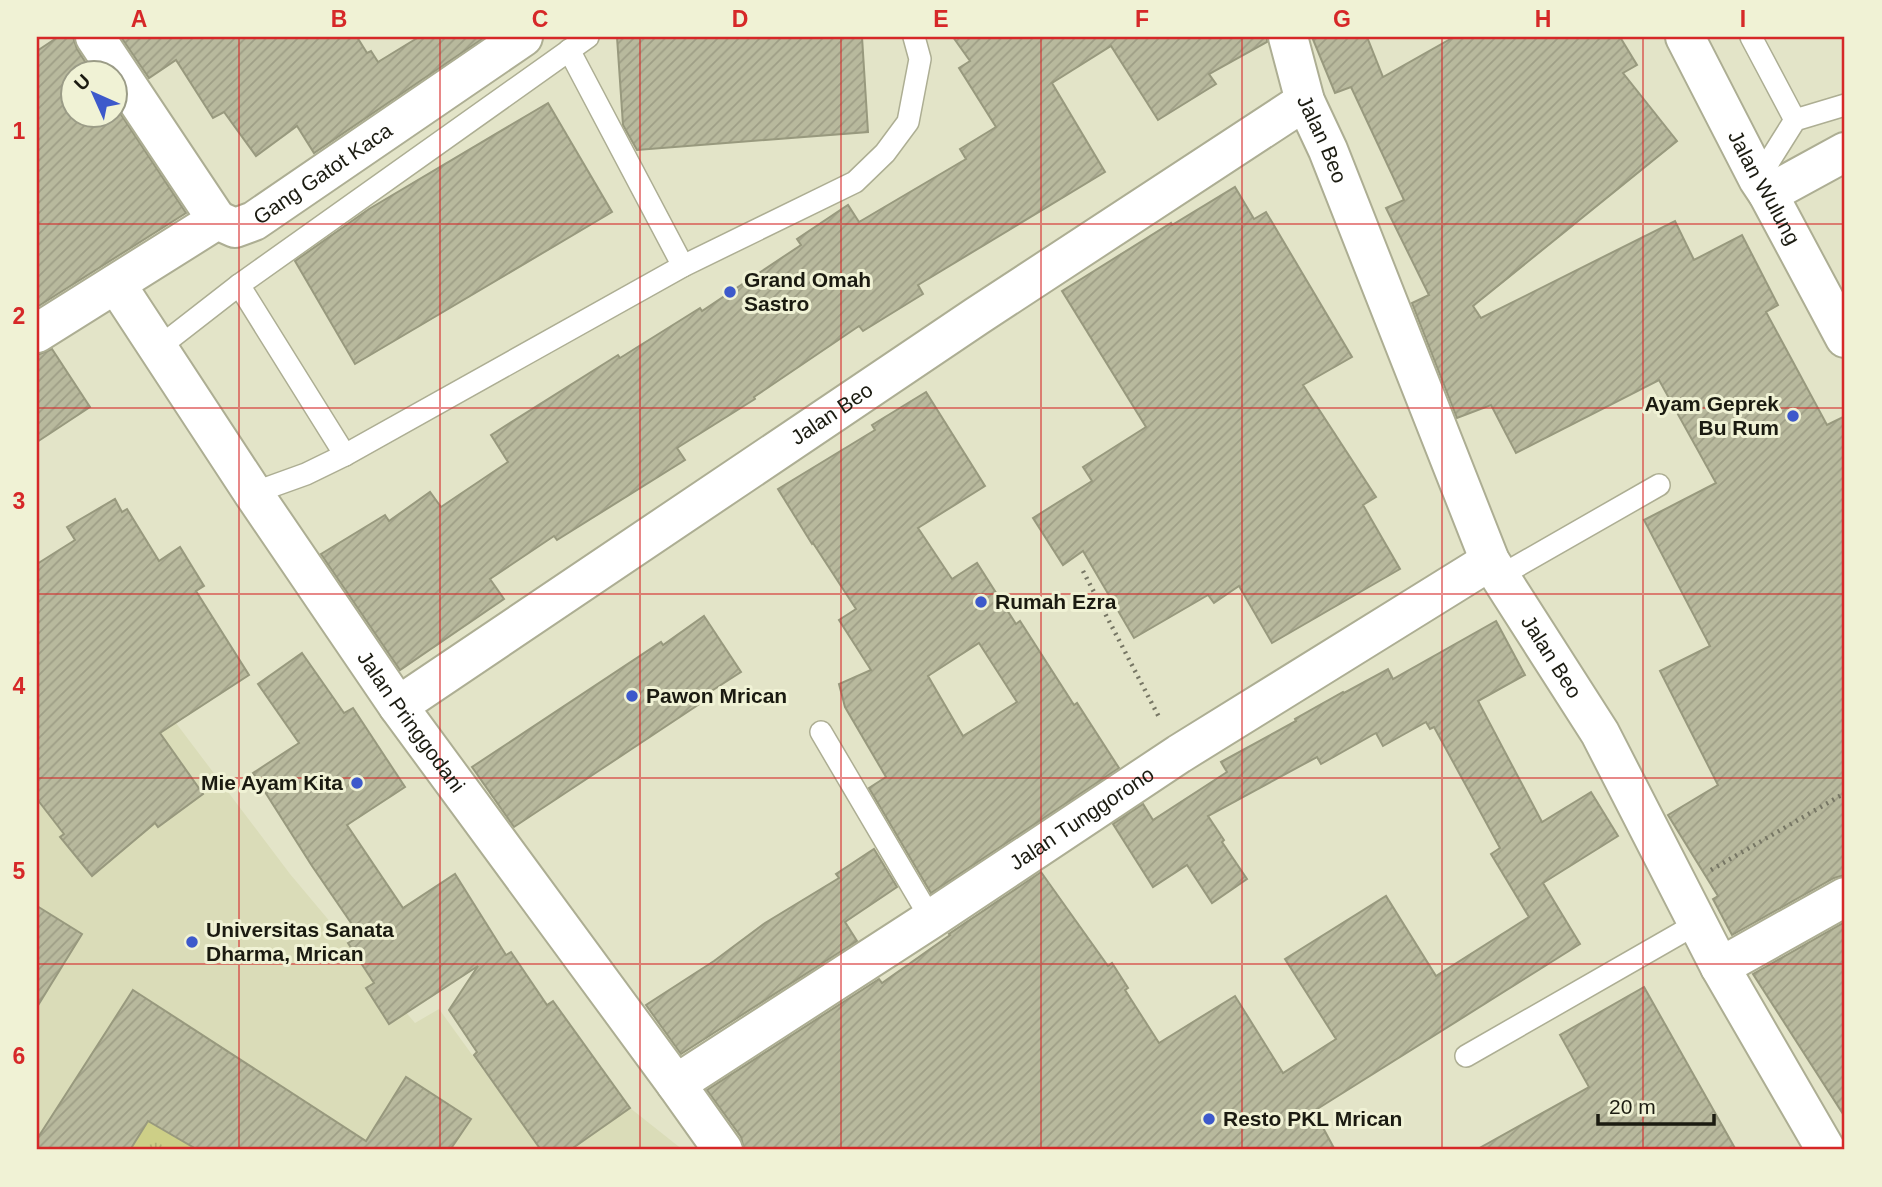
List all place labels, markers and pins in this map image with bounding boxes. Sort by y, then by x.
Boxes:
place label: Grand Omah Sastro [744,268,871,315]
marker: Grand Omah Sastro [722,284,738,300]
place label: Ayam Geprek Bu Rum [1644,392,1779,439]
marker: Ayam Geprek Bu Rum [1785,408,1801,424]
place label: Rumah Ezra [995,590,1117,613]
marker: Rumah Ezra [973,594,989,610]
place label: Pawon Mrican [646,684,787,707]
marker: Pawon Mrican [624,688,640,704]
place label: Mie Ayam Kita [201,771,343,794]
marker: Mie Ayam Kita [349,775,365,791]
place label: Universitas Sanata Dharma, Mrican [206,918,394,965]
marker: Universitas Sanata Dharma, Mrican [184,934,200,950]
place label: Resto PKL Mrican [1223,1107,1402,1130]
marker: Resto PKL Mrican [1201,1111,1217,1127]

